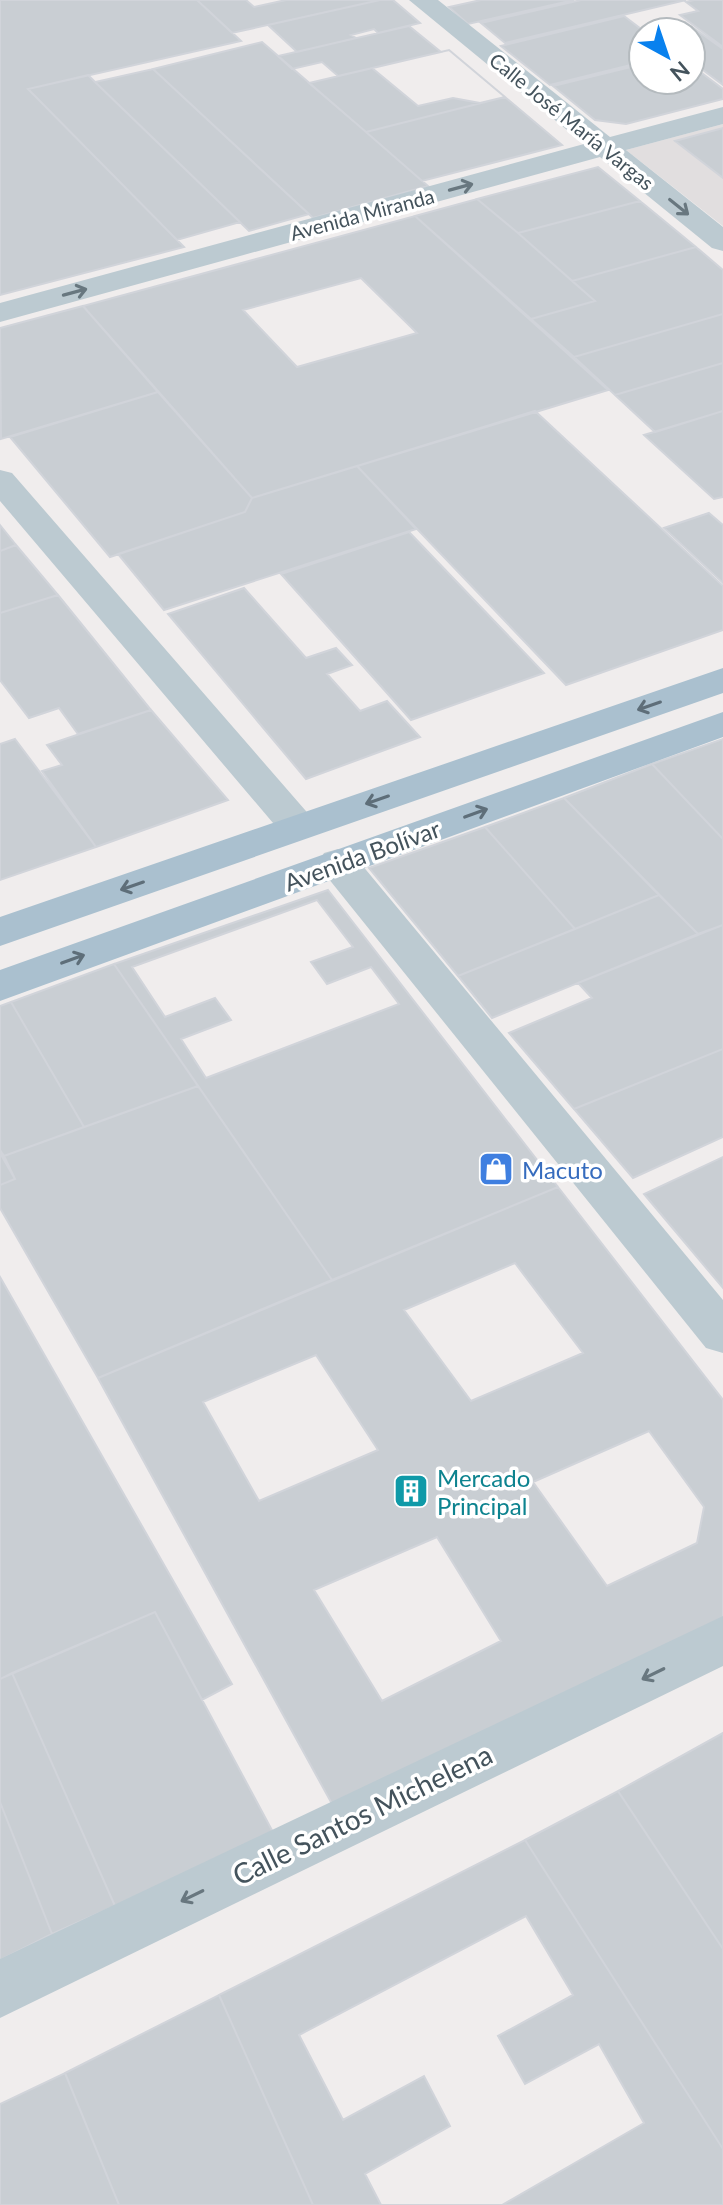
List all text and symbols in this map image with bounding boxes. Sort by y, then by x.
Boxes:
north arrow [627,16,707,96]
street label: Calle José María Vargas [485,47,659,195]
text: N [665,56,695,87]
one-way arrow [448,178,474,193]
street label: Avenida Miranda [287,183,437,245]
one-way arrow [668,198,689,216]
one-way arrow [62,284,88,299]
one-way arrow [637,699,662,714]
one-way arrow [365,794,390,809]
one-way arrow [463,805,488,820]
street label: Avenida Bolívar [280,813,444,897]
one-way arrow [120,880,144,894]
one-way arrow [61,951,85,965]
shop icon: Macuto [477,1150,515,1188]
place label: Macuto [522,1155,603,1184]
place label: Mercado Principal [437,1463,530,1520]
building icon: Mercado Principal [392,1472,430,1510]
one-way arrow [641,1666,665,1682]
street label: Calle Santos Michelena [227,1736,497,1892]
one-way arrow [180,1889,204,1904]

